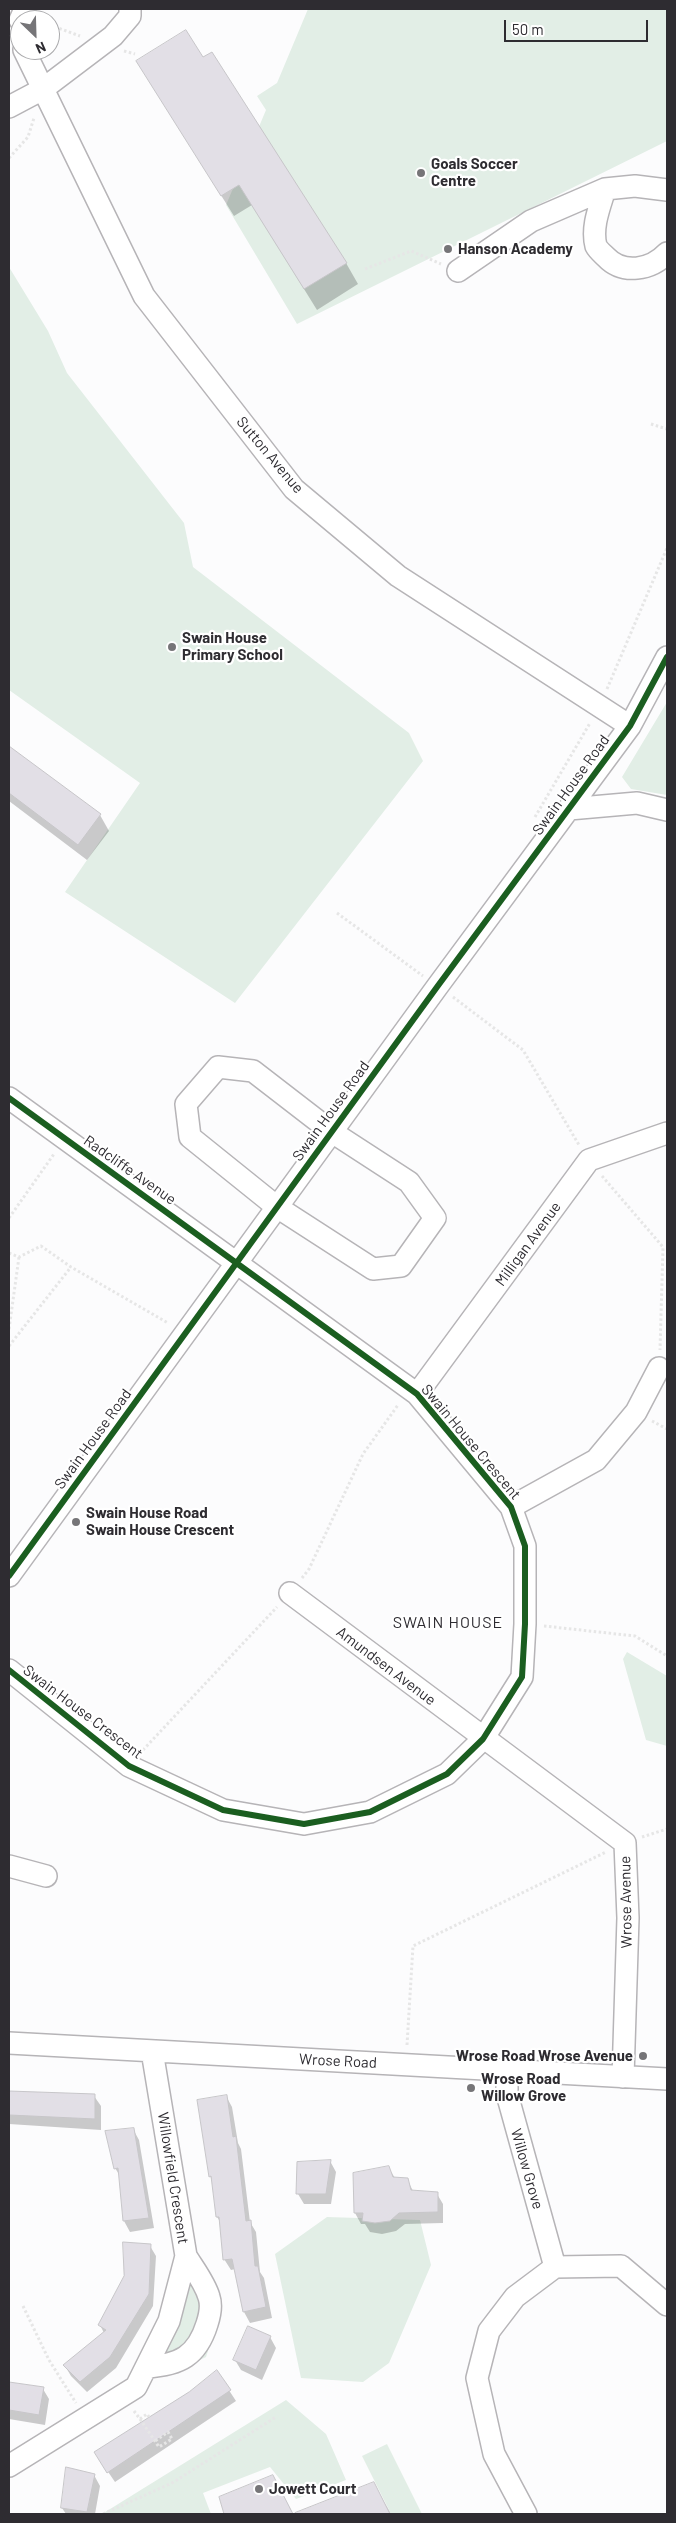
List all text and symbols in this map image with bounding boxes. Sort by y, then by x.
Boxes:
north arrow [10,10,60,60]
scale bar [506,10,650,42]
text: 50 m [512,20,544,38]
text: N [33,39,49,58]
place label: Goals Soccer Centre [431,155,518,190]
marker: Goals Soccer Centre [415,167,427,179]
place label: Hanson Academy [458,240,573,258]
marker: Hanson Academy [442,243,454,255]
street label: Sutton Avenue [233,413,307,497]
place label: Swain House Primary School [182,629,283,664]
marker: Swain House Primary School [166,641,178,653]
street label: Swain House Road [529,731,613,839]
street label: Swain House Road [289,1057,373,1165]
street label: Radcliffe Avenue [80,1131,180,1209]
street label: Milligan Avenue [491,1198,565,1290]
street label: Swain House Crescent [417,1381,525,1503]
street label: Swain House Road [51,1385,135,1493]
place label: Swain House Road Swain House Crescent [86,1504,234,1539]
marker: Swain House Road Swain House Crescent [70,1516,82,1528]
district label: SWAIN HOUSE [391,1613,505,1633]
street label: Amundsen Avenue [333,1623,439,1709]
street label: Swain House Crescent [20,1661,146,1763]
street label: Wrose Avenue [616,1856,636,1948]
place label: Wrose Road Wrose Avenue [456,2047,633,2065]
street label: Wrose Road [299,2050,377,2072]
marker: Wrose Road Wrose Avenue [637,2050,649,2062]
place label: Wrose Road Willow Grove [481,2070,566,2105]
marker: Wrose Road Willow Grove [465,2082,477,2094]
street label: Willowfield Crescent [154,2111,192,2245]
street label: Willow Grove [507,2127,547,2211]
place label: Jowett Court [269,2480,357,2498]
marker: Jowett Court [253,2483,265,2495]

